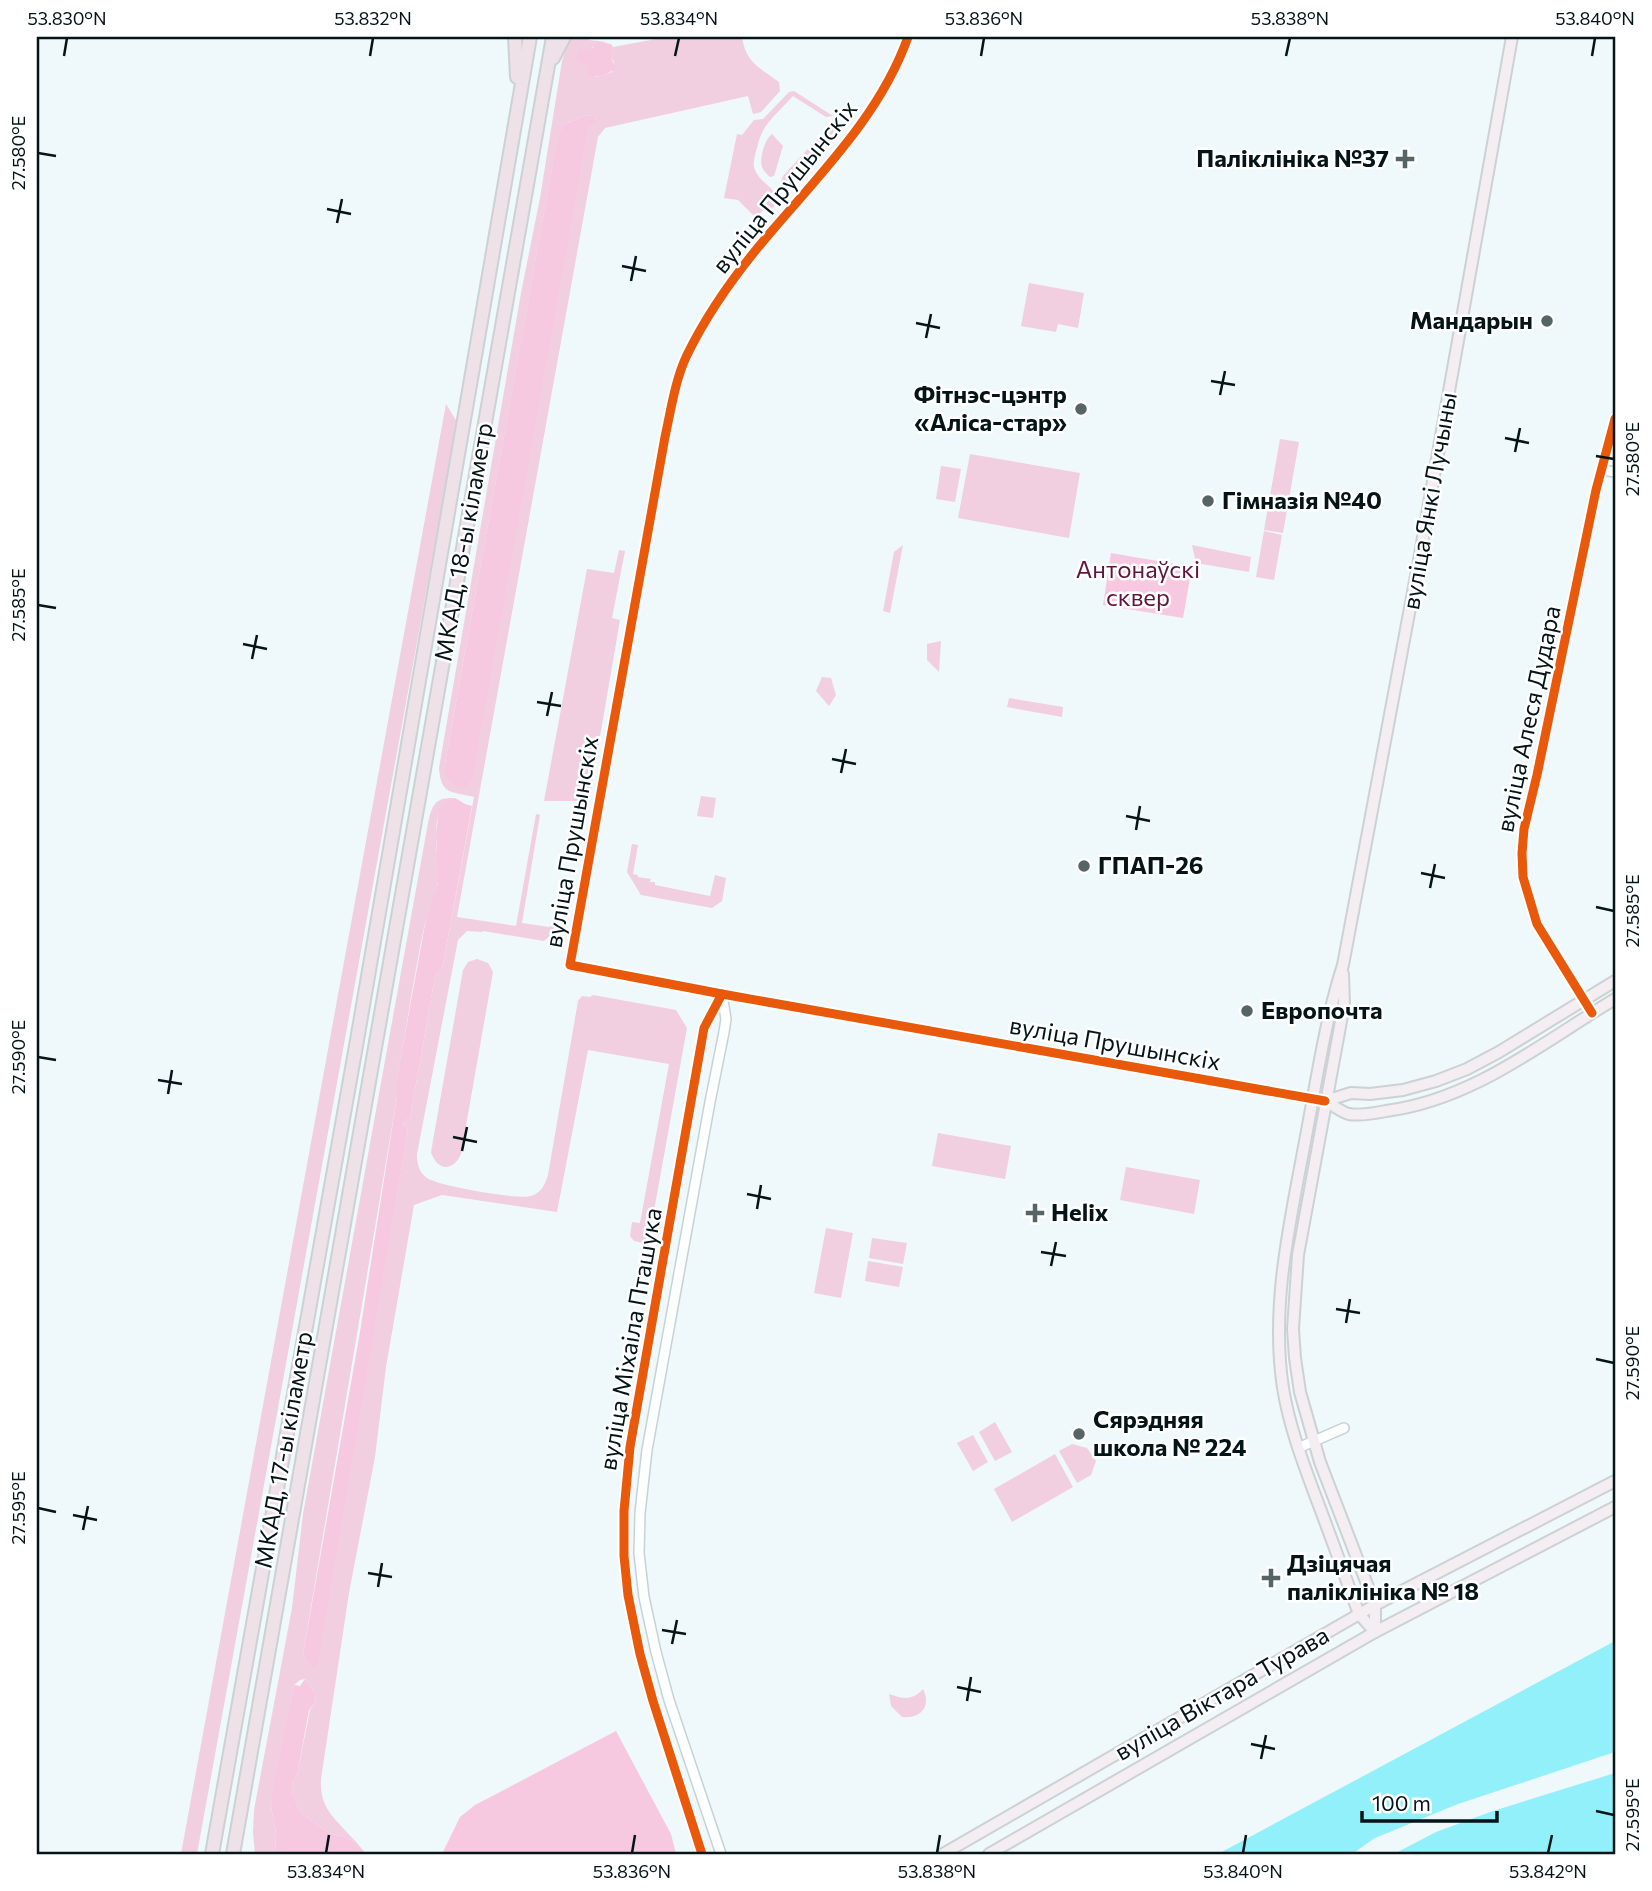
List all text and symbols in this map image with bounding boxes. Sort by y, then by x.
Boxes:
text: 53.830°N [27,7,107,29]
text: 53.832°N [334,7,412,29]
text: 53.834°N [640,7,718,29]
text: 53.836°N [945,7,1023,29]
text: 53.838°N [1251,7,1329,29]
text: 53.840°N [1555,7,1635,29]
street label: вуліца Прушынскіх [705,94,863,278]
text: 27.580°E [7,116,29,190]
place label: Паліклініка №37 [1196,143,1389,172]
marker: Паліклініка №37 [1395,149,1415,169]
place label: Мандарын [1410,305,1533,334]
marker: Мандарын [1539,313,1555,329]
place label: Фітнэс-цэнтр «Аліса-стар» [914,379,1067,436]
street label: вуліца Янкі Лучыны [1395,390,1462,612]
marker: Фітнэс-цэнтр «Аліса-стар» [1073,401,1089,417]
street label: МКАД, 18-ы кіламетр [427,420,498,663]
text: 27.580°E [1621,422,1643,496]
place label: Гімназія №40 [1222,485,1382,514]
marker: Гімназія №40 [1200,493,1216,509]
park label: Антонаўскі сквер [1076,554,1200,611]
text: 27.585°E [7,568,29,642]
street label: вуліца Алеся Дудара [1489,603,1566,835]
street label: вуліца Прушынскіх [538,734,603,950]
place label: ГПАП-26 [1098,850,1203,879]
marker: ГПАП-26 [1076,858,1092,874]
text: 27.585°E [1621,874,1643,948]
place label: Европочта [1261,995,1383,1024]
marker: Европочта [1239,1003,1255,1019]
street label: вуліца Прушынскіх [1007,1010,1223,1075]
text: 27.590°E [7,1020,29,1094]
place label: Helix [1051,1197,1109,1226]
marker: Helix [1025,1203,1045,1223]
street label: вуліца Міхаіла Пташука [592,1205,667,1472]
text: 27.590°E [1621,1326,1643,1400]
street label: МКАД, 17-ы кіламетр [247,1329,318,1570]
place label: Сярэдняя школа № 224 [1093,1404,1247,1461]
marker: Сярэдняя школа № 224 [1071,1426,1087,1442]
text: 27.595°E [7,1471,29,1545]
place label: Дзіцячая паліклініка № 18 [1287,1548,1479,1605]
marker: Дзіцячая паліклініка № 18 [1261,1568,1281,1588]
street label: вуліца Віктара Турава [1109,1620,1334,1766]
text: 27.595°E [1621,1778,1643,1852]
scale bar [1362,1779,1496,1823]
text: 100 m [1372,1790,1431,1815]
text: 53.834°N [287,1860,365,1882]
text: 53.836°N [593,1860,671,1882]
text: 53.838°N [898,1860,976,1882]
text: 53.840°N [1203,1860,1283,1882]
text: 53.842°N [1509,1860,1587,1882]

